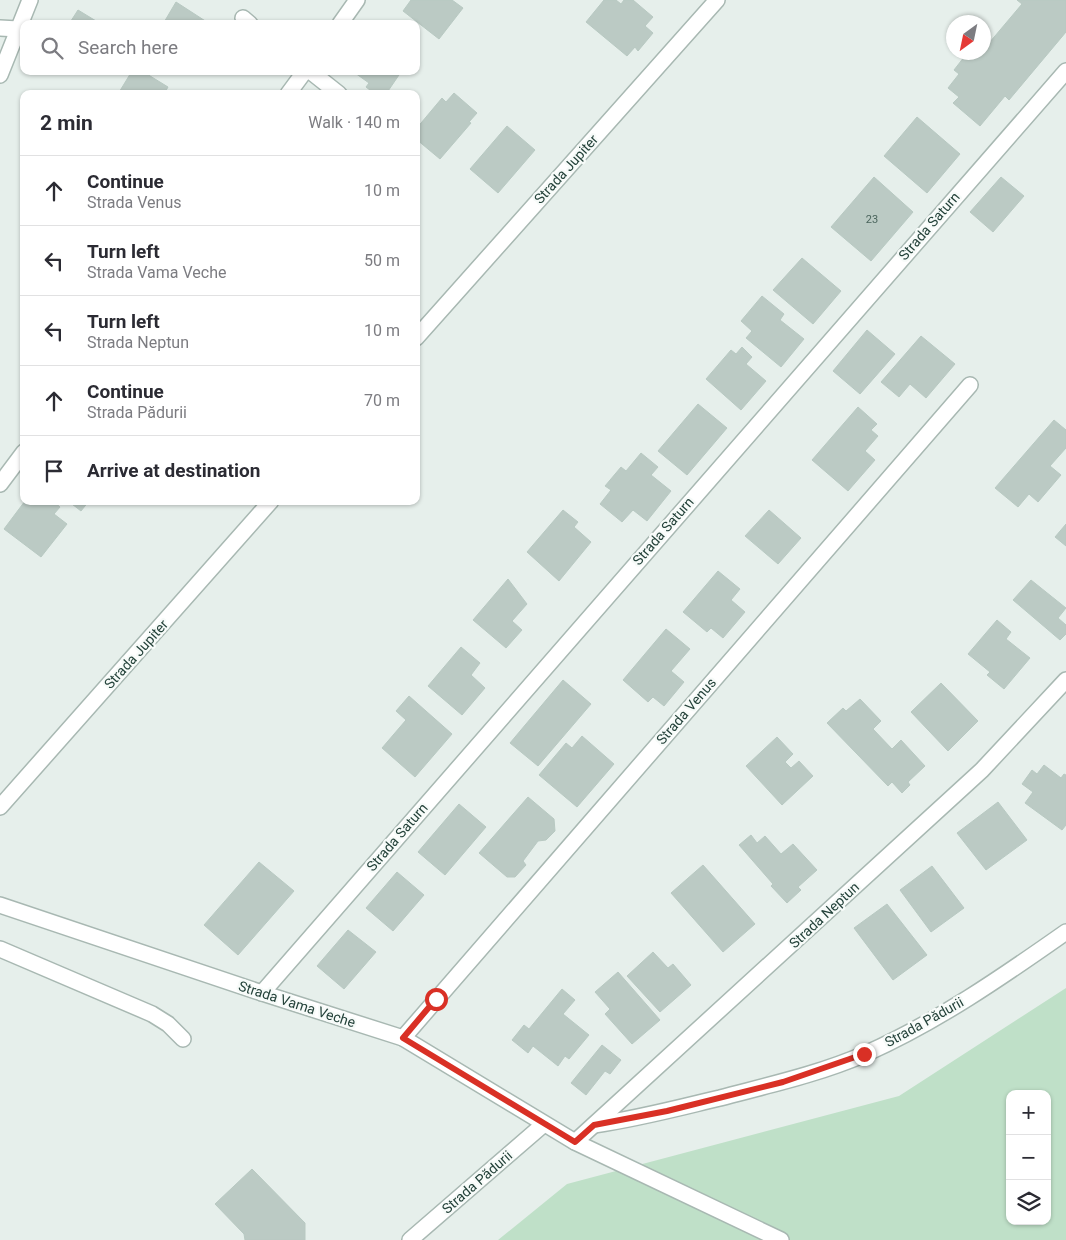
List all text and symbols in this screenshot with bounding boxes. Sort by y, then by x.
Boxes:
north arrow [946,15,991,60]
search box [20,20,420,75]
icon: search [38,34,66,62]
text: Search here [78,36,178,59]
text: 2 min [40,111,93,135]
text: Walk · 140 m [308,113,400,132]
street label: Strada Jupiter [531,131,601,207]
text: Continue [87,170,164,193]
icon: ahead [40,177,68,205]
text: 10 m [364,181,400,200]
street label: Strada Saturn [895,189,963,263]
text: Strada Venus [87,193,181,212]
house number: 23 [866,213,878,226]
text: Turn left [87,240,160,263]
icon: left [40,247,68,275]
text: 50 m [364,251,400,270]
text: Strada Vama Veche [87,263,226,282]
text: Turn left [87,310,160,333]
icon: left [40,317,68,345]
text: 10 m [364,321,400,340]
text: Strada Neptun [87,333,189,352]
text: Continue [87,380,164,403]
icon: ahead [40,387,68,415]
text: 70 m [364,391,400,410]
text: Strada Pădurii [87,403,187,422]
icon: arrive [40,457,68,485]
text: Arrive at destination [87,459,260,482]
street label: Strada Saturn [629,494,697,568]
street label: Strada Jupiter [101,616,171,692]
street label: Strada Venus [653,675,719,747]
street label: Strada Saturn [363,800,431,874]
street label: Strada Neptun [786,879,862,951]
street label: Strada Vama Veche [236,978,358,1030]
route start [425,988,448,1011]
street label: Strada Pădurii [882,994,966,1050]
route end [853,1043,876,1066]
map controls [1006,1090,1051,1225]
button: + [1006,1090,1051,1135]
button: − [1006,1135,1051,1180]
street label: Strada Pădurii [439,1147,515,1217]
button: layers [1006,1180,1051,1225]

